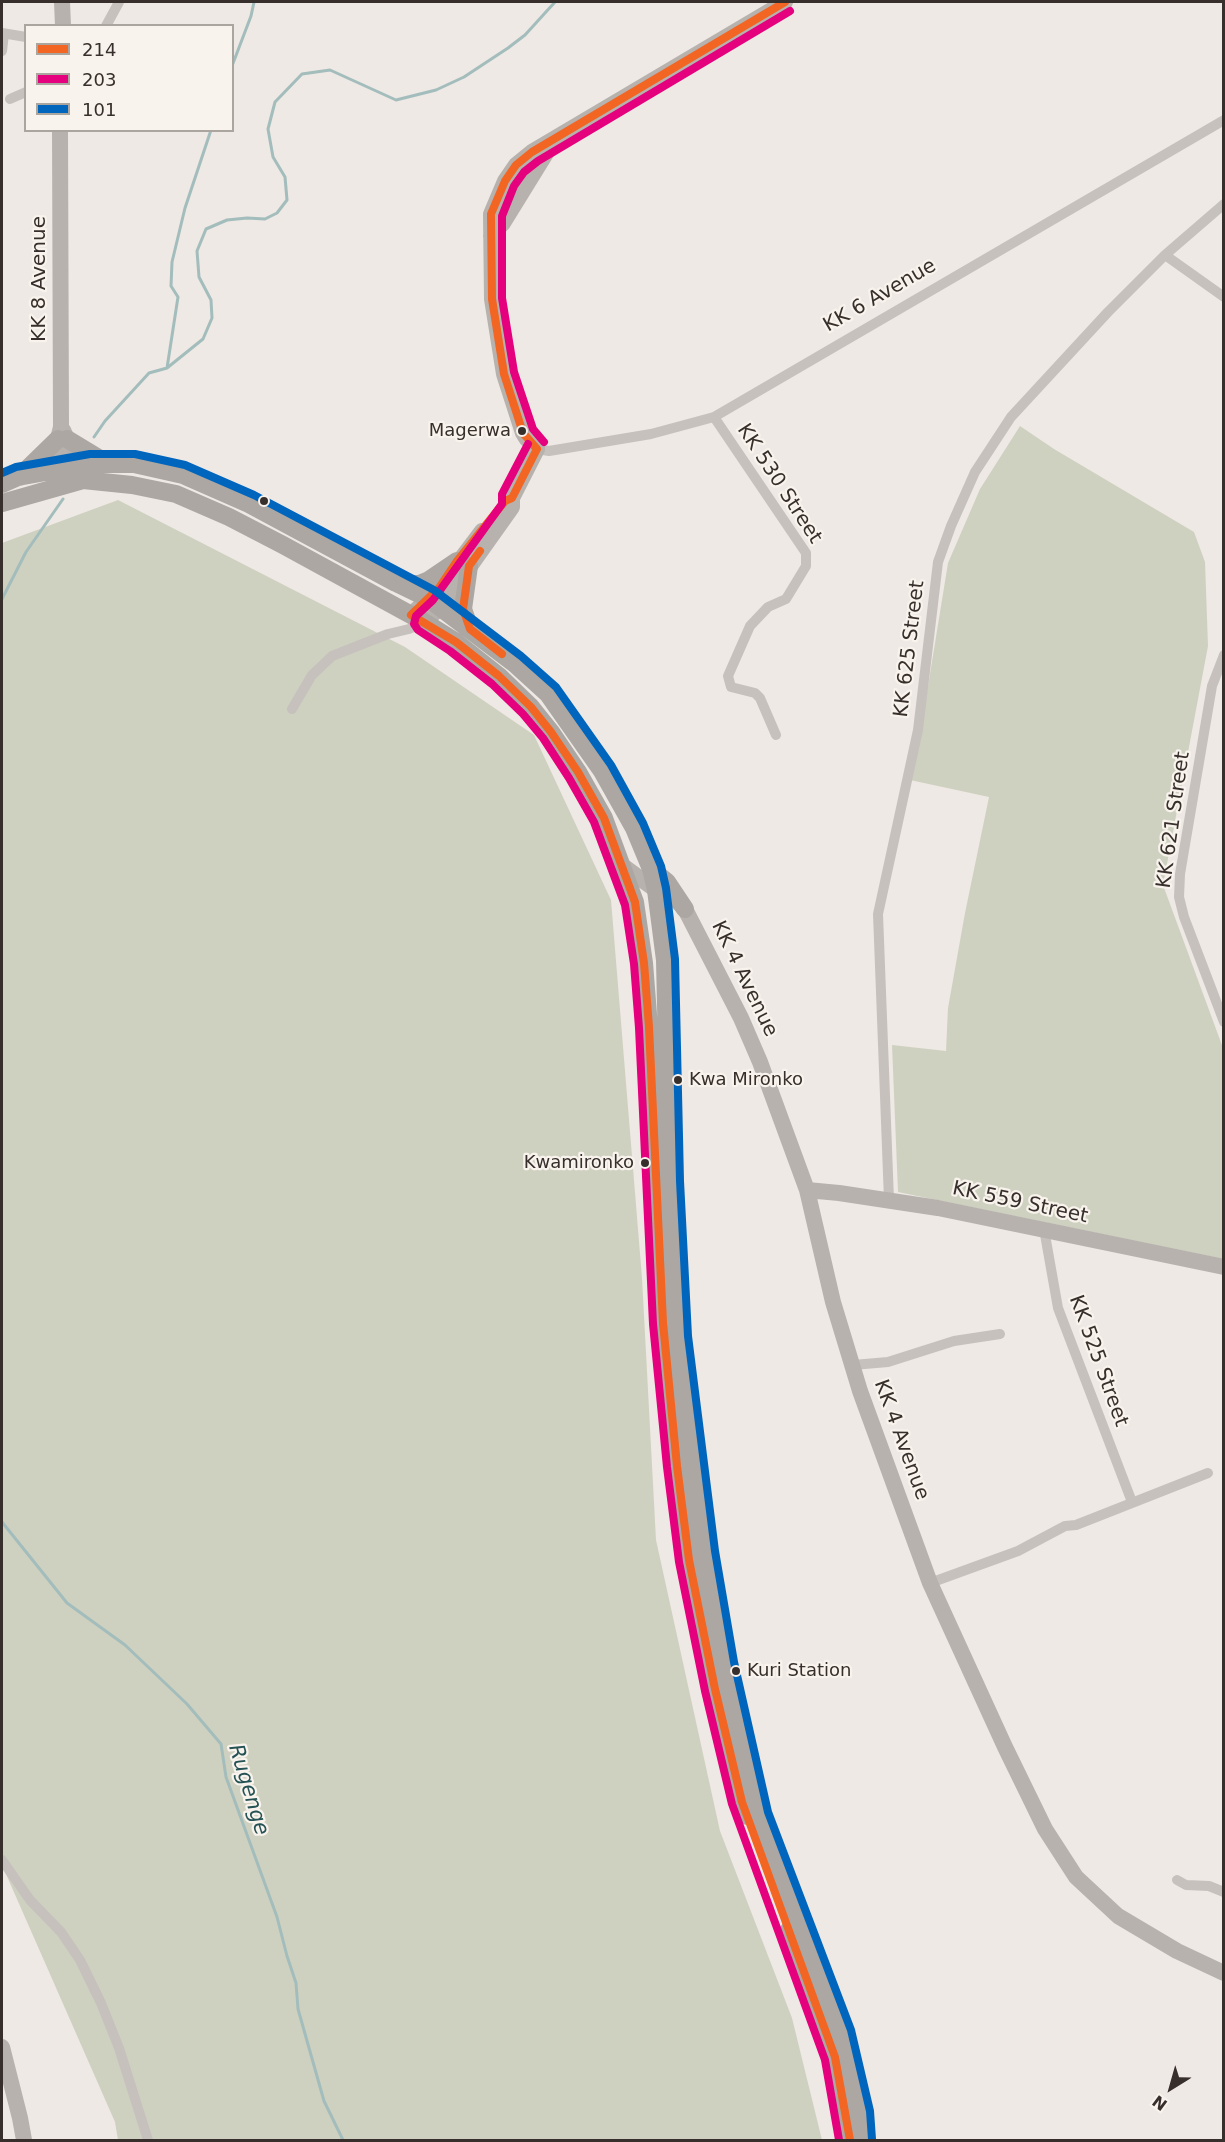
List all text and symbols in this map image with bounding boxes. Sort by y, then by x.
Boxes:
legend [24,24,234,132]
text: 214 [82,39,116,60]
text: 203 [82,69,116,90]
text: 101 [82,99,116,120]
street label: KK 8 Avenue [28,216,52,342]
street label: KK 6 Avenue [819,254,941,338]
place label: Magerwa [429,420,511,442]
street label: KK 530 Street [731,420,827,548]
marker: Magerwa [516,425,528,437]
unlabelled marker [258,495,270,507]
street label: KK 625 Street [890,579,930,719]
street label: KK 621 Street [1153,750,1195,890]
street label: KK 4 Avenue [706,917,782,1041]
place label: Kwa Mironko [689,1069,803,1091]
marker: Kwa Mironko [672,1074,684,1086]
place label: Kwamironko [524,1152,634,1174]
marker: Kwamironko [639,1157,651,1169]
street label: KK 559 Street [950,1177,1090,1229]
street label: KK 525 Street [1063,1292,1133,1430]
street label: KK 4 Avenue [868,1377,934,1503]
place label: Kuri Station [747,1660,851,1682]
marker: Kuri Station [730,1665,742,1677]
water label: Rugenge [222,1742,274,1838]
north arrow [1141,2058,1201,2118]
text: N [1149,2091,1171,2114]

